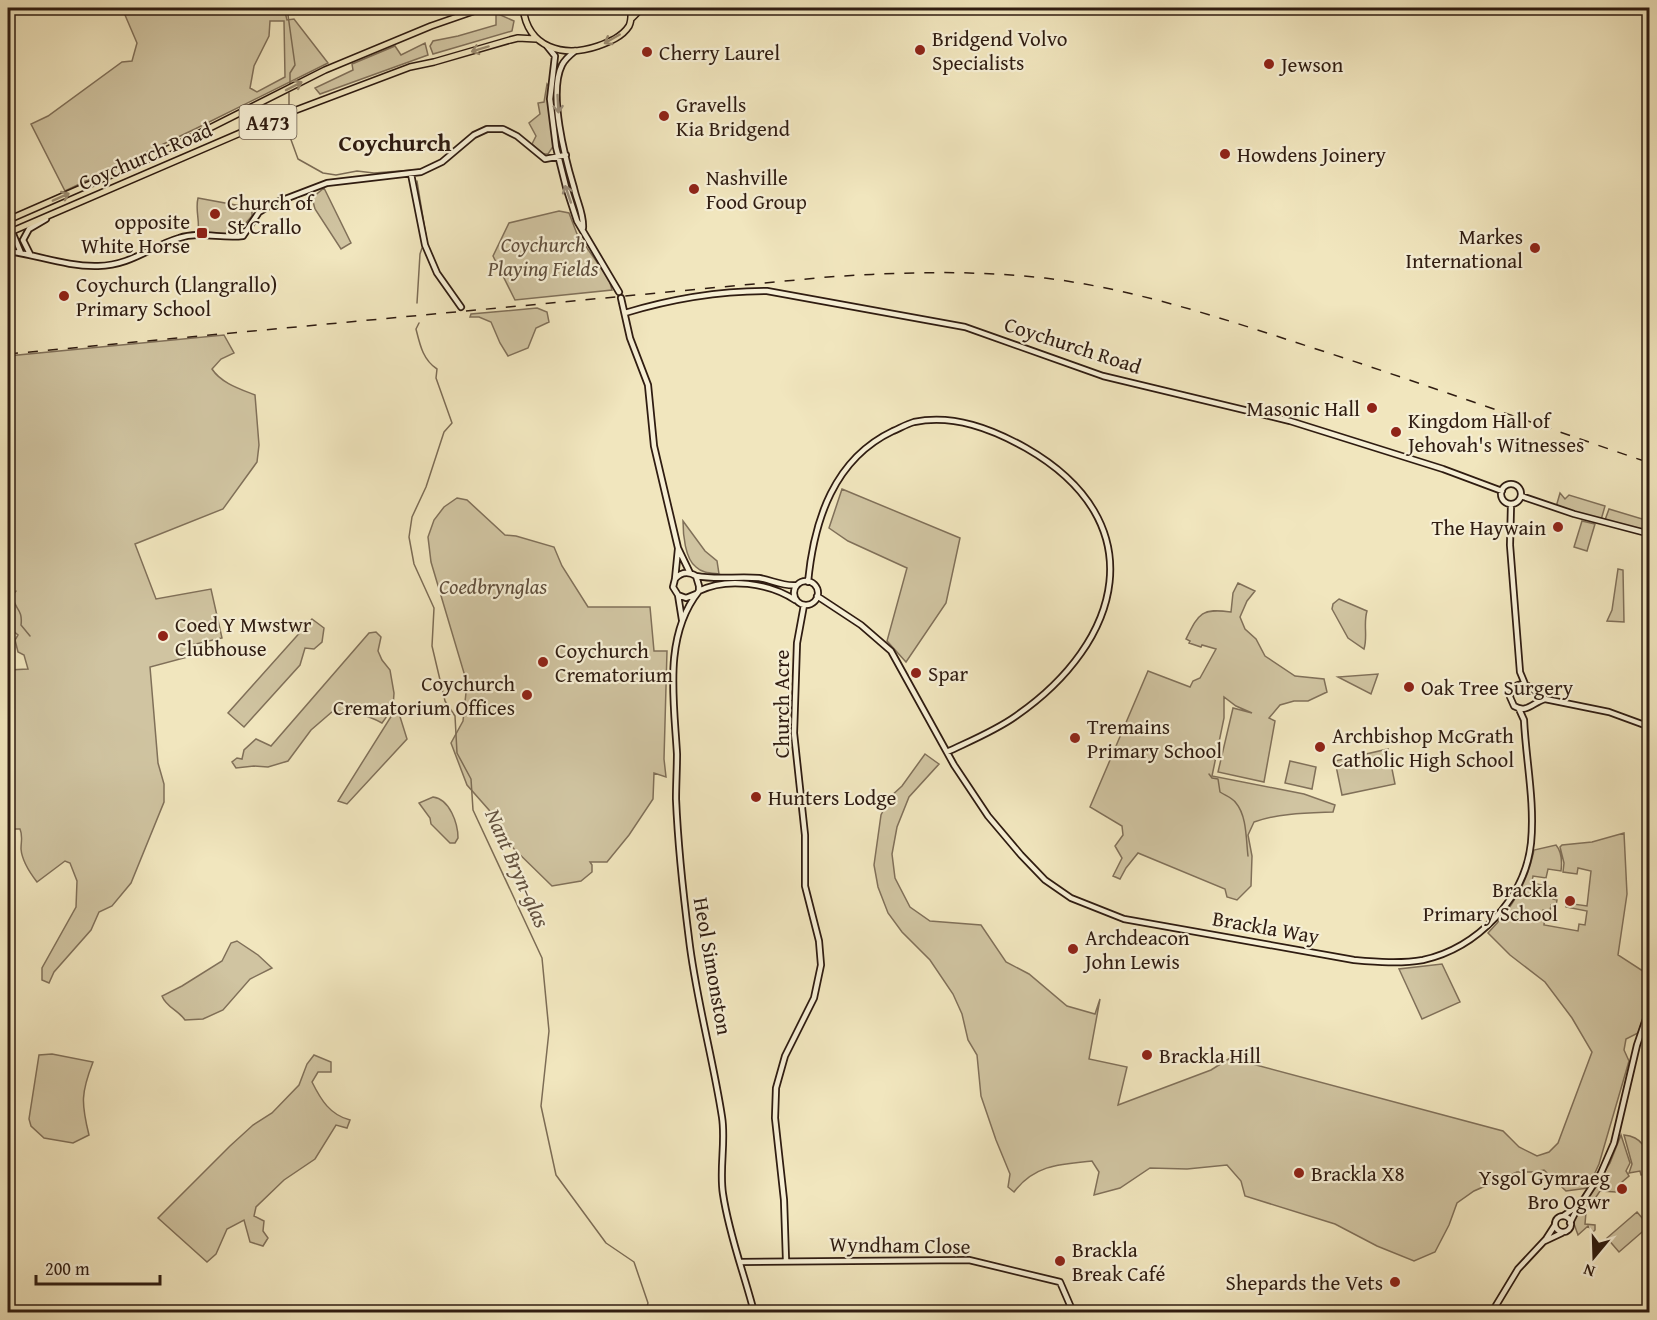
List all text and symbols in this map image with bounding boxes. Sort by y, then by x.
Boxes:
place label: Bridgend Volvo Specialists [932,23,1067,78]
one-way arrow [604,33,621,45]
place label: Cherry Laurel [659,37,780,68]
marker: Bridgend Volvo Specialists [913,43,927,57]
one-way arrow [470,44,489,55]
marker: Cherry Laurel [640,45,654,59]
place label: Jewson [1278,49,1343,80]
marker: Jewson [1262,57,1276,71]
one-way arrow [285,80,303,91]
place label: Gravells Kia Bridgend [676,89,791,144]
one-way arrow [552,93,563,113]
road number: A473 [240,105,296,139]
marker: Gravells Kia Bridgend [657,109,671,123]
street label: Coychurch Road [73,114,217,198]
district label: Coychurch [339,125,451,160]
place label: Howdens Joinery [1237,139,1387,170]
marker: Howdens Joinery [1218,147,1232,161]
place label: Nashville Food Group [706,162,807,217]
marker: Nashville Food Group [687,182,701,196]
one-way arrow [562,185,573,204]
place label: Church of St Crallo [227,187,315,242]
one-way arrow [52,190,70,202]
place label: opposite White Horse [81,206,190,261]
marker: Church of St Crallo [208,207,222,221]
place label: Markes International [1405,221,1523,276]
marker: opposite White Horse [195,226,209,240]
park label: Coychurch Playing Fields [487,229,599,284]
marker: Markes International [1528,241,1542,255]
place label: Coychurch (Llangrallo) Primary School [76,269,277,324]
marker: Coychurch (Llangrallo) Primary School [57,289,71,303]
street label: Coychurch Road [1000,308,1146,382]
place label: Masonic Hall [1247,393,1360,424]
marker: Masonic Hall [1365,401,1379,415]
place label: Kingdom Hall of Jehovah's Witnesses [1405,405,1584,460]
marker: Kingdom Hall of Jehovah's Witnesses [1389,425,1403,439]
place label: The Haywain [1431,512,1546,543]
marker: The Haywain [1551,520,1565,534]
park label: Coedbrynglas [439,571,547,602]
place label: Coed Y Mwstwr Clubhouse [175,609,312,664]
marker: Coed Y Mwstwr Clubhouse [156,629,170,643]
place label: Coychurch Crematorium [555,635,673,690]
street label: Church Acre [766,650,797,758]
marker: Coychurch Crematorium [536,655,550,669]
place label: Spar [928,658,969,689]
marker: Spar [909,666,923,680]
place label: Coychurch Crematorium Offices [333,668,515,723]
place label: Oak Tree Surgery [1421,672,1574,703]
marker: Oak Tree Surgery [1402,680,1416,694]
marker: Coychurch Crematorium Offices [520,688,534,702]
place label: Tremains Primary School [1087,711,1222,766]
place label: Archbishop McGrath Catholic High School [1332,720,1514,775]
marker: Tremains Primary School [1068,731,1082,745]
marker: Archbishop McGrath Catholic High School [1313,740,1327,754]
place label: Hunters Lodge [768,782,897,813]
marker: Hunters Lodge [749,790,763,804]
water label: Nant Bryn-glas [477,803,559,933]
place label: Brackla Primary School [1423,874,1558,929]
marker: Brackla Primary School [1563,894,1577,908]
street label: Heol Simonston [686,895,740,1037]
street label: Brackla Way [1210,902,1322,952]
place label: Archdeacon John Lewis [1082,922,1190,977]
marker: Archdeacon John Lewis [1066,942,1080,956]
place label: Brackla Hill [1159,1040,1261,1071]
marker: Brackla Hill [1140,1048,1154,1062]
place label: Brackla X8 [1311,1158,1405,1189]
place label: Ysgol Gymraeg Bro Ogwr [1479,1162,1611,1217]
marker: Brackla X8 [1292,1166,1306,1180]
marker: Ysgol Gymraeg Bro Ogwr [1615,1182,1629,1196]
north arrow [1564,1227,1624,1287]
street label: Wyndham Close [829,1228,971,1262]
place label: Brackla Break Café [1072,1234,1165,1289]
scale bar [36,1248,160,1286]
marker: Brackla Break Café [1053,1254,1067,1268]
text: 200 m [45,1255,90,1282]
text: N [1580,1258,1598,1284]
place label: Shepards the Vets [1225,1267,1383,1298]
marker: Shepards the Vets [1388,1275,1402,1289]

